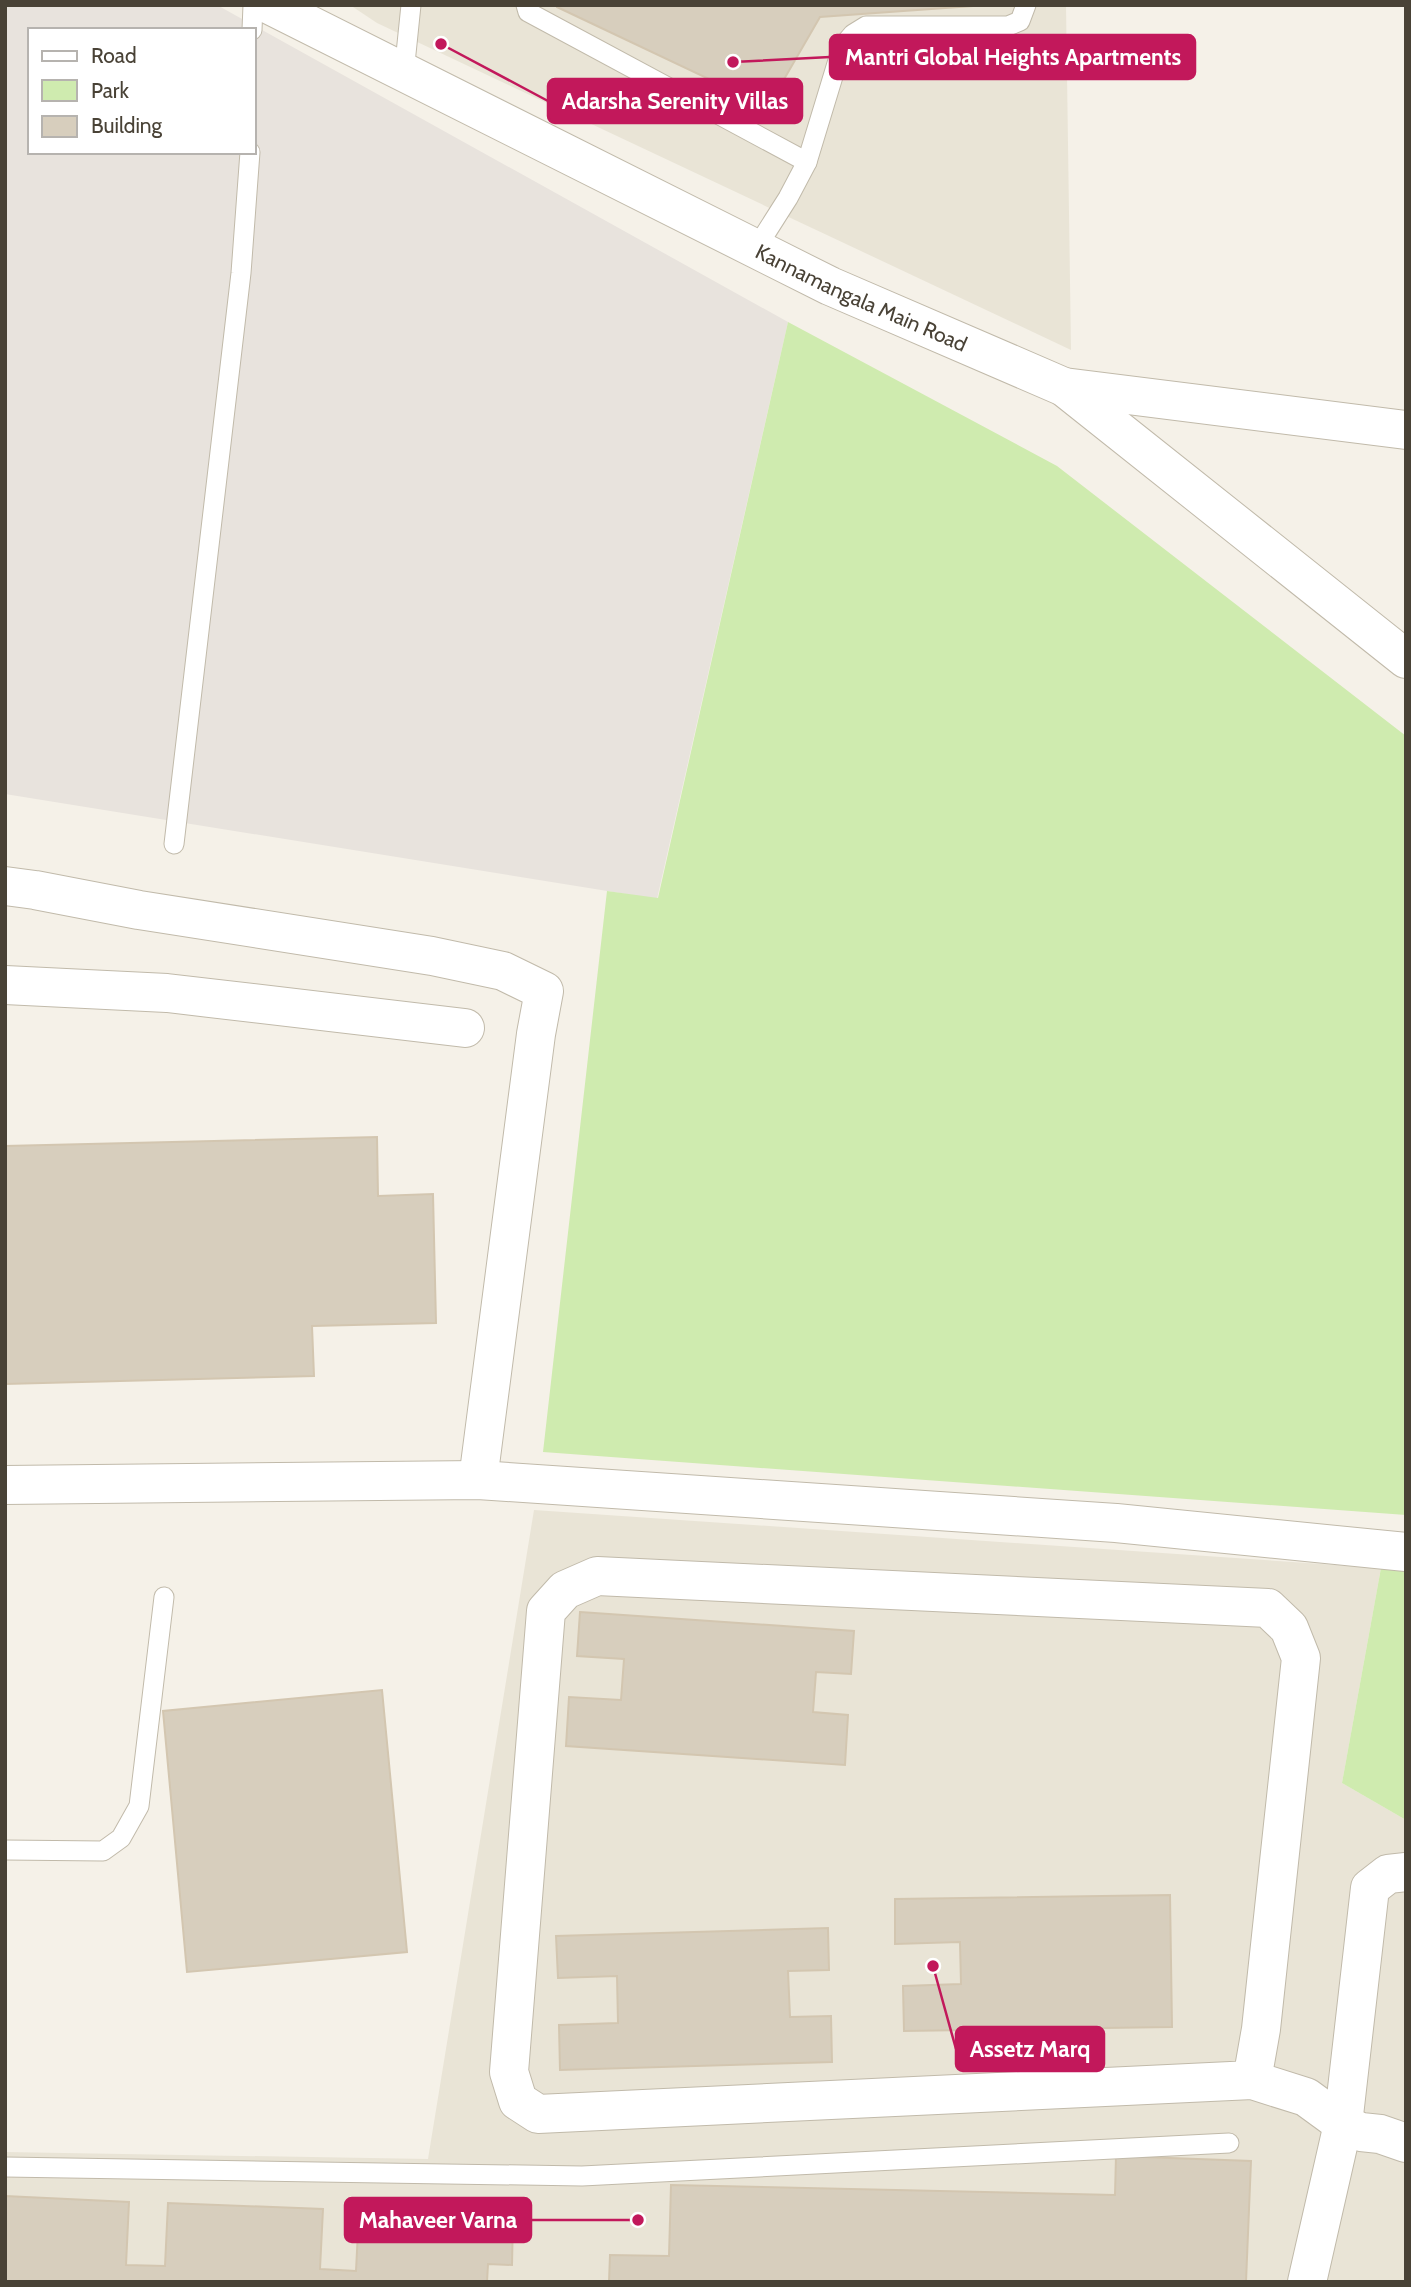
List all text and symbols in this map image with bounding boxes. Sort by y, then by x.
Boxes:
legend [28,28,256,154]
callout: Mantri Global Heights Apartments [830,35,1195,79]
text: Road [91,43,137,68]
text: Mantri Global Heights Apartments [845,43,1181,71]
text: Park [91,78,129,103]
callout: Adarsha Serenity Villas [548,79,802,123]
text: Adarsha Serenity Villas [562,87,788,115]
text: Building [91,113,163,138]
street label: Kannamangala Main Road [752,238,971,356]
callout: Assetz Marq [956,2027,1104,2071]
text: Assetz Marq [970,2035,1090,2063]
callout: Mahaveer Varna [345,2198,531,2242]
text: Mahaveer Varna [359,2206,518,2234]

